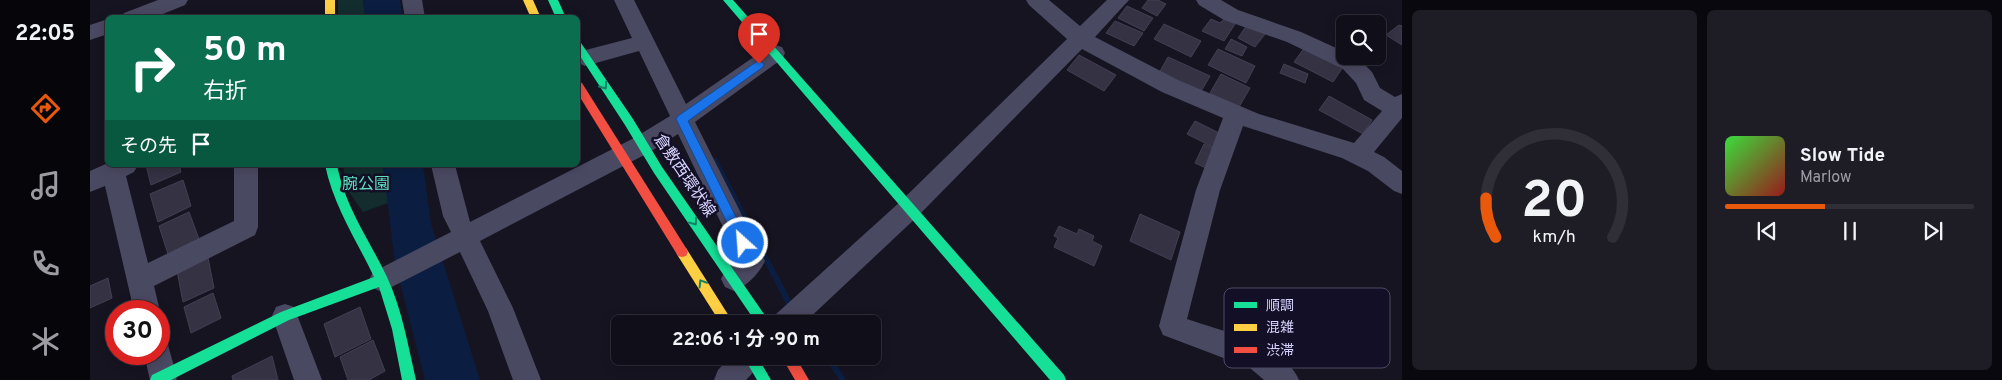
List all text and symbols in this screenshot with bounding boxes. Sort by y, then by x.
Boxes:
pin [738,13,780,64]
map controls [1336,15,1386,65]
button: search [1336,15,1386,65]
icon: arrive [745,20,773,48]
text: 22:05 [15,21,75,48]
text: 50 m [203,29,287,73]
icon: right [120,35,185,100]
text: 右折 [203,79,247,106]
one-way arrow [598,81,607,90]
icon: directions [28,91,63,126]
icon: arrive [187,130,215,158]
street label: 倉敷西環状線 [649,131,719,221]
text: その先 [120,135,177,159]
text: Slow Tide [1800,144,1885,168]
icon: music [28,168,63,203]
text: Marlow [1800,168,1852,188]
text: 20 [1522,170,1588,236]
park label: 腕公園 [342,175,390,195]
one-way arrow [688,216,697,225]
position arrow [716,216,768,268]
icon: previous [1753,217,1781,245]
icon: pause [1836,217,1864,245]
icon: next [1919,217,1947,245]
text: km/h [1533,226,1576,249]
icon: phone [28,246,63,281]
one-way arrow [699,279,709,288]
legend [1224,288,1390,368]
text: 順調 [1266,298,1294,315]
speed limit sign: 30 [105,300,170,365]
text: 混雑 [1266,319,1294,337]
icon: climate [28,324,63,359]
text: 22:06 · 1 分 · 90 m [672,328,820,352]
text: 渋滞 [1266,343,1294,360]

